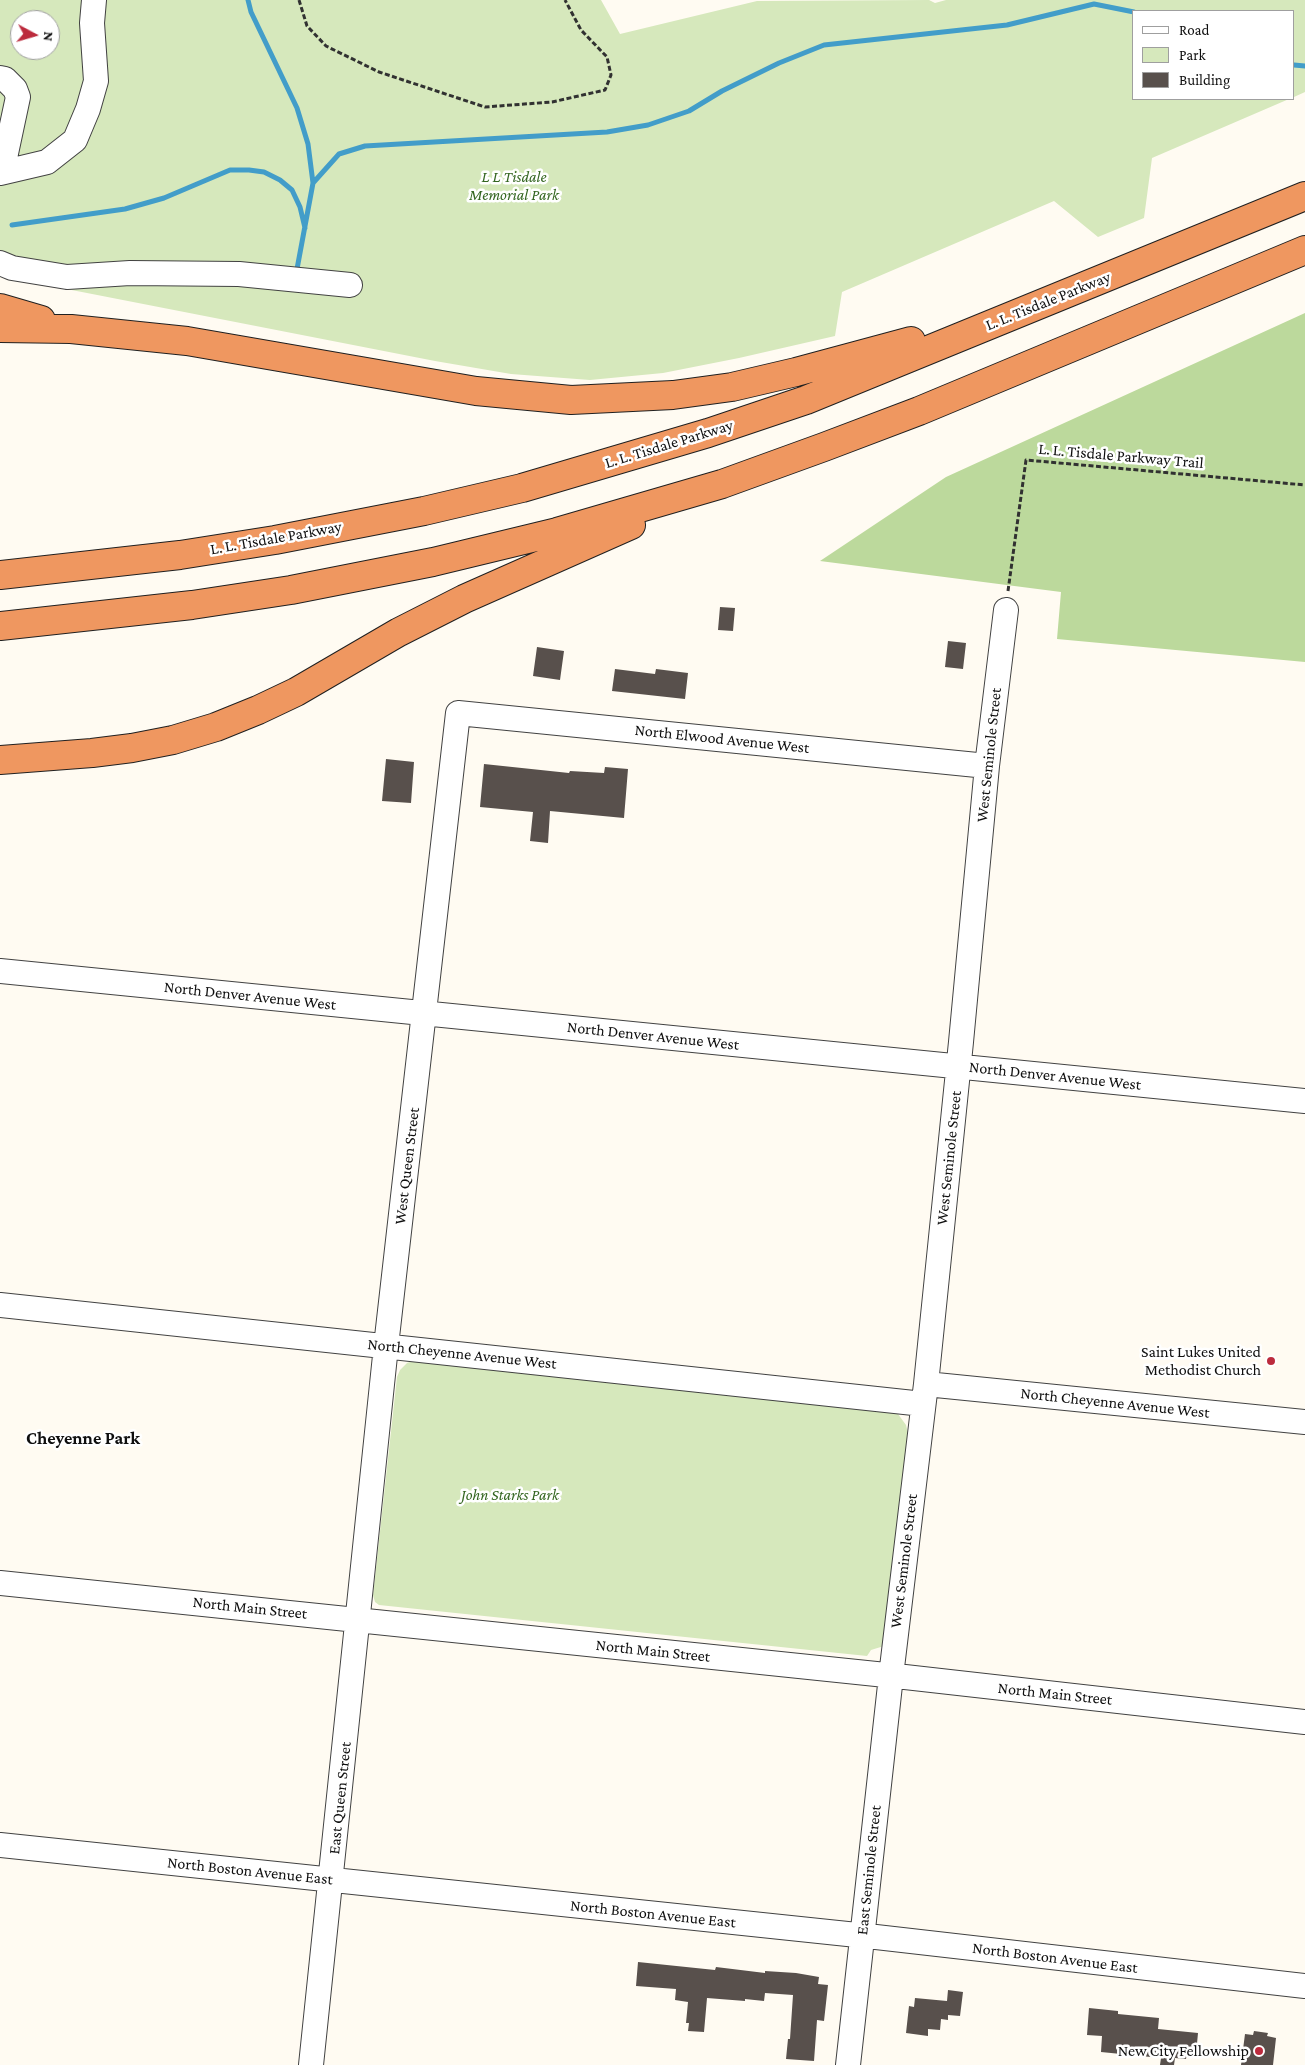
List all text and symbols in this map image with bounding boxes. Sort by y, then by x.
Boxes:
north arrow [10,10,60,60]
legend [1132,10,1295,100]
text: Road [1179,22,1209,38]
text: N [40,31,57,42]
text: Park [1179,47,1206,63]
text: Building [1179,72,1230,88]
park label: L L Tisdale Memorial Park [469,167,559,205]
street label: L. L. Tisdale Parkway [983,267,1113,335]
street label: L. L. Tisdale Parkway [603,415,735,473]
street label: L. L. Tisdale Parkway Trail [1038,439,1204,473]
street label: L. L. Tisdale Parkway [209,517,343,559]
street label: West Seminole Street [972,687,1006,823]
street label: North Elwood Avenue West [634,720,810,758]
street label: North Denver Avenue West [163,977,337,1015]
street label: North Denver Avenue West [566,1017,740,1055]
street label: North Denver Avenue West [968,1057,1142,1095]
street label: West Seminole Street [932,1090,966,1226]
street label: West Queen Street [390,1106,424,1226]
street label: North Cheyenne Avenue West [366,1335,558,1373]
place label: Saint Lukes United Methodist Church [1141,1342,1261,1380]
marker: Saint Lukes United Methodist Church [1265,1355,1277,1367]
street label: North Cheyenne Avenue West [1019,1384,1211,1422]
district label: Cheyenne Park [26,1427,140,1449]
park label: John Starks Park [461,1485,559,1505]
street label: West Seminole Street [886,1493,922,1629]
street label: North Main Street [192,1592,308,1624]
street label: North Main Street [595,1635,711,1667]
street label: North Main Street [997,1678,1113,1710]
street label: East Queen Street [325,1741,355,1855]
street label: East Seminole Street [853,1804,885,1936]
street label: North Boston Avenue East [166,1853,334,1889]
street label: North Boston Avenue East [569,1896,737,1932]
street label: North Boston Avenue East [971,1938,1139,1978]
place label: New City Fellowship [1118,2041,1249,2061]
marker: New City Fellowship [1253,2045,1265,2057]

